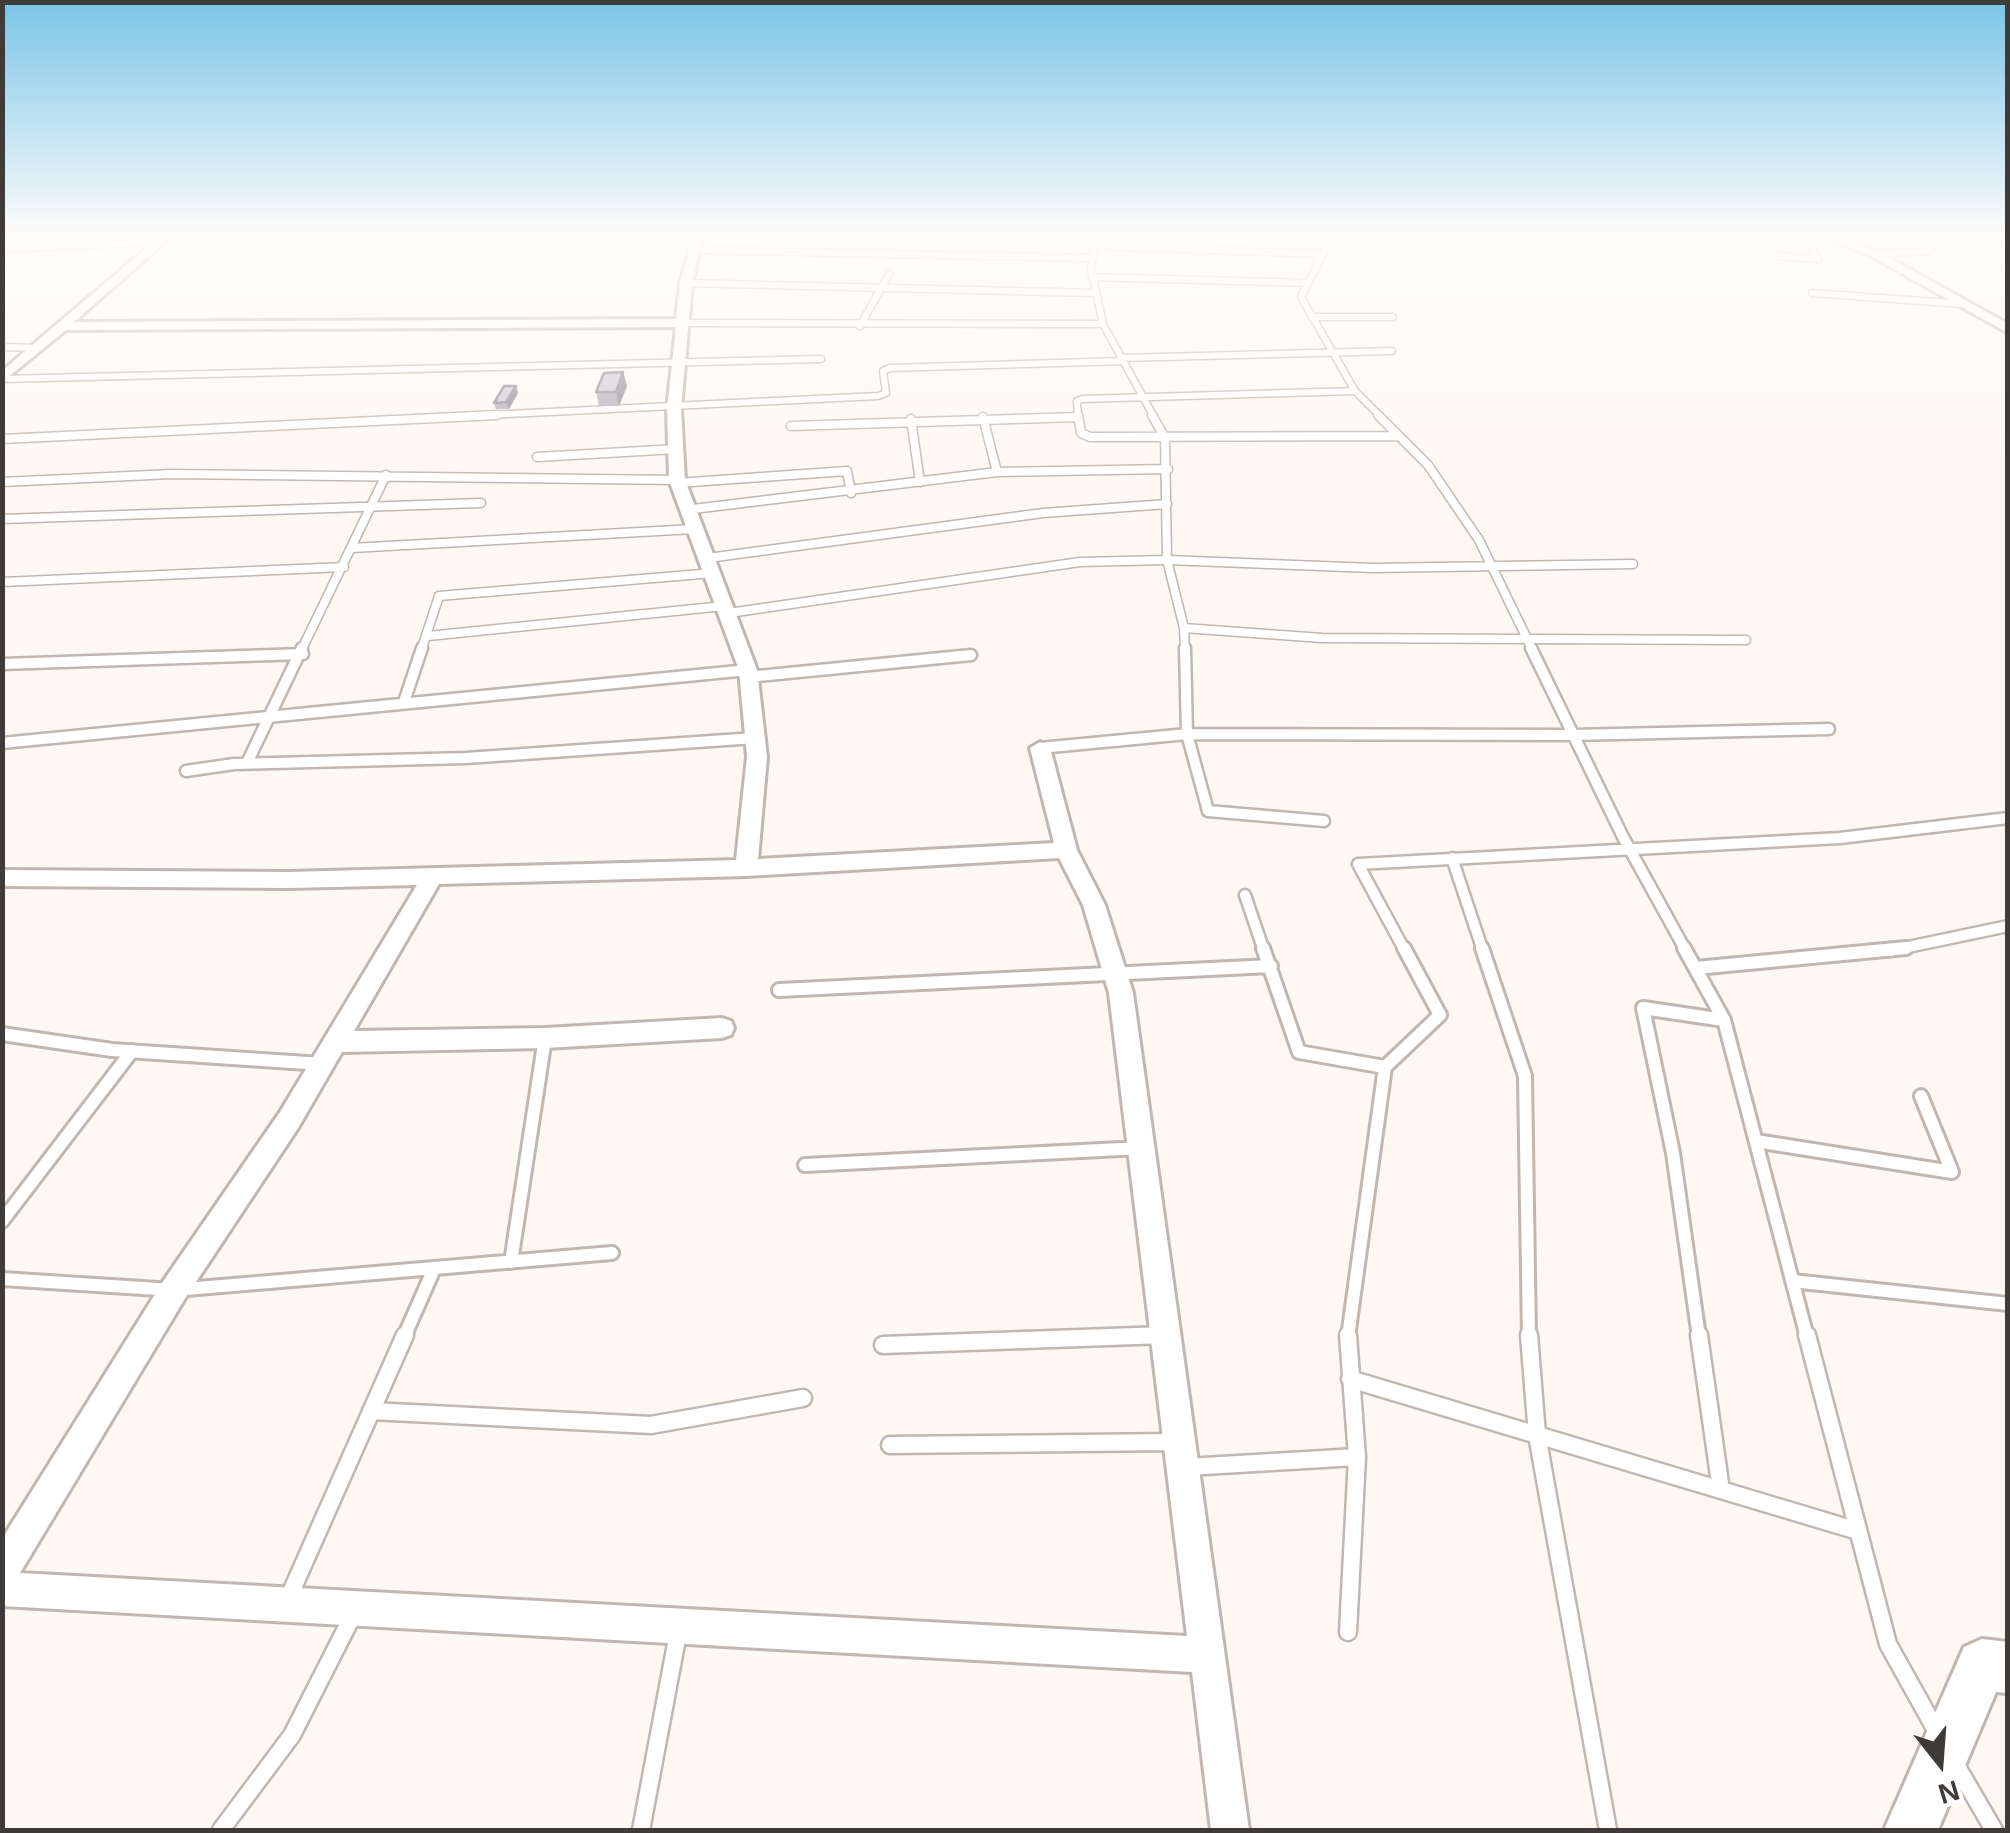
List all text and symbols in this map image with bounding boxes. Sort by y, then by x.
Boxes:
north arrow [1890,1713,1990,1813]
text: N [1935,1774,1963,1810]

